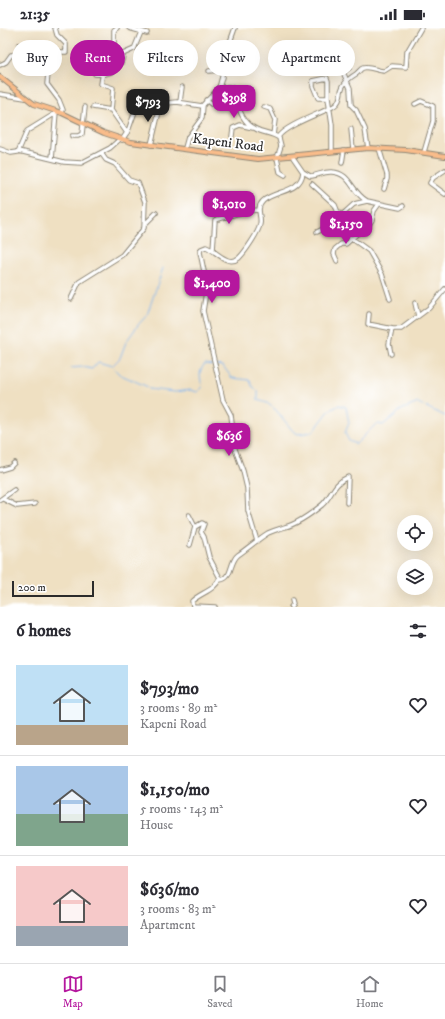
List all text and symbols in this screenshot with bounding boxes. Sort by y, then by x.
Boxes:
text: 21:35 [20,5,50,24]
chip: Buy [12,40,62,76]
chip: Rent [70,40,125,76]
chip: Filters [133,40,198,76]
chip: New [206,40,260,76]
chip: Apartment [268,40,355,76]
pin: $398 [210,85,258,119]
pin: $793 [124,89,172,123]
text: $398 [222,90,246,106]
text: $793 [135,94,161,110]
street label: Kapeni Road [191,130,265,156]
pin: $1,010 [196,191,262,225]
text: $1,010 [212,196,246,212]
pin: $1,150 [313,211,379,245]
text: $1,150 [329,216,363,232]
pin: $1,400 [179,270,245,304]
text: $1,400 [193,275,231,291]
pin: $636 [205,423,253,457]
text: $636 [216,428,242,444]
map controls [397,515,433,595]
button: locate [397,515,433,551]
button: layers [397,559,433,595]
scale bar [12,579,94,598]
text: 200 m [18,581,46,595]
text: 6 homes [16,620,71,642]
icon: filters [407,620,429,642]
text: $793/mo [140,678,199,700]
icon: home [48,681,96,729]
icon: heart [407,694,429,716]
text: 3 rooms · 89 m² [140,700,217,716]
text: Kapeni Road [140,716,206,732]
text: $1,150/mo [140,779,209,801]
icon: home [48,782,96,830]
icon: heart [407,795,429,817]
text: 5 rooms · 143 m² [140,801,223,817]
text: House [140,817,173,833]
text: $636/mo [140,879,199,901]
icon: home [48,882,96,930]
icon: heart [407,895,429,917]
text: 3 rooms · 83 m² [140,901,216,917]
text: Apartment [140,917,195,933]
tab: Map [62,973,84,1011]
tab: Saved [207,973,233,1011]
tab: Home [356,973,383,1011]

